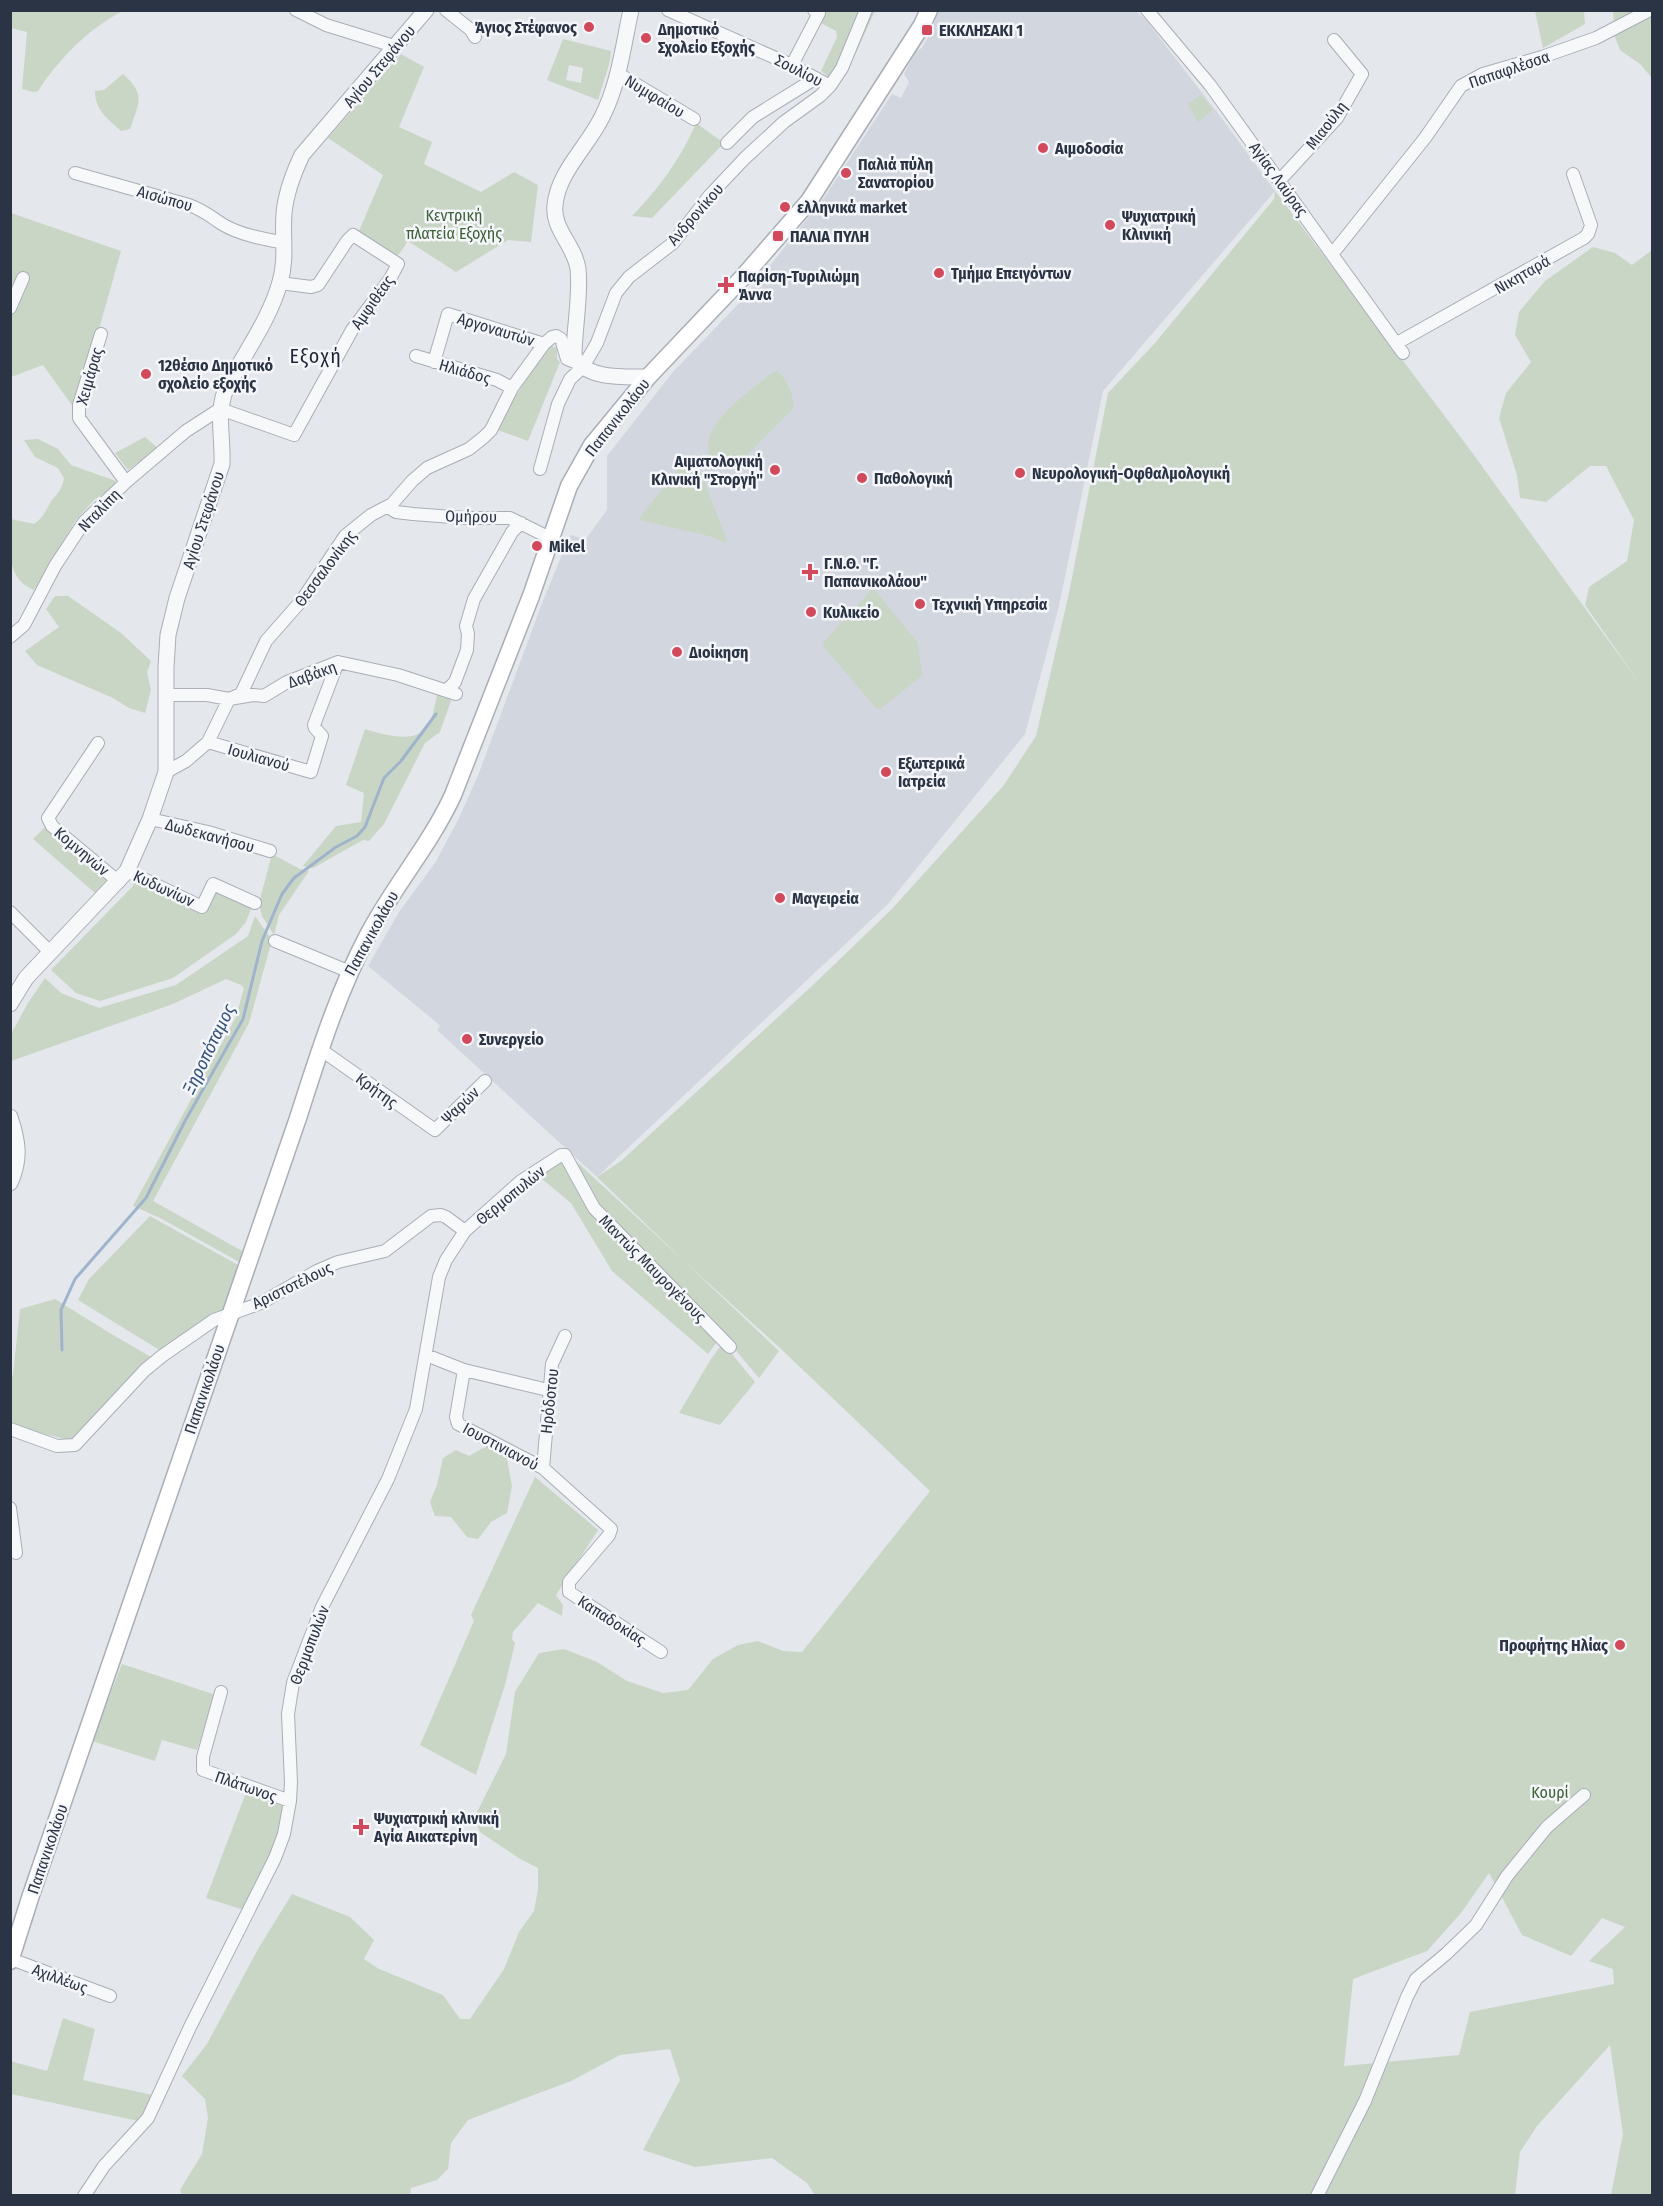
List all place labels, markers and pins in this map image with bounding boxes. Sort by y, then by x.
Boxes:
place label: Άγιος Στέφανος [474,18,577,37]
marker: Άγιος Στέφανος [582,20,596,34]
place label: Δημοτικό Σχολείο Εξοχής [657,20,755,57]
place label: ΕΚΚΛΗΣΑΚΙ 1 [939,21,1023,40]
marker: ΕΚΚΛΗΣΑΚΙ 1 [920,23,934,37]
marker: Δημοτικό Σχολείο Εξοχής [639,31,653,45]
place label: Αιμοδοσία [1054,139,1124,158]
marker: Αιμοδοσία [1036,141,1050,155]
place label: Παλιά πύλη Σανατορίου [858,155,934,192]
marker: Παλιά πύλη Σανατορίου [839,166,853,180]
place label: ελληνικά market [797,198,908,217]
marker: ελληνικά market [778,200,792,214]
place label: Ψυχιατρική Κλινική [1122,207,1196,244]
marker: Ψυχιατρική Κλινική [1103,218,1117,232]
place label: ΠΑΛΙΑ ΠΥΛΗ [790,227,869,246]
marker: ΠΑΛΙΑ ΠΥΛΗ [771,229,785,243]
place label: Τμήμα Επειγόντων [951,264,1072,283]
marker: Τμήμα Επειγόντων [932,266,946,280]
place label: Παρίση-Τυριλιώμη Άννα [738,267,859,304]
marker: Παρίση-Τυριλιώμη Άννα [719,278,733,292]
place label: 12θέσιο Δημοτικό σχολείο εξοχής [158,356,274,393]
marker: 12θέσιο Δημοτικό σχολείο εξοχής [139,367,153,381]
place label: Αιματολογική Κλινική "Στοργή" [651,452,763,489]
marker: Αιματολογική Κλινική "Στοργή" [768,463,782,477]
place label: Νευρολογική-Οφθαλμολογική [1032,464,1230,483]
marker: Νευρολογική-Οφθαλμολογική [1013,466,1027,480]
place label: Παθολογική [874,469,953,488]
marker: Παθολογική [855,471,869,485]
place label: Mikel [549,537,586,556]
marker: Mikel [530,539,544,553]
place label: Γ.Ν.Θ. "Γ. Παπανικολάου" [824,554,927,591]
marker: Γ.Ν.Θ. "Γ. Παπανικολάου" [801,563,819,581]
place label: Τεχνική Υπηρεσία [932,595,1048,614]
marker: Τεχνική Υπηρεσία [913,597,927,611]
place label: Κυλικείο [823,603,880,622]
marker: Κυλικείο [804,605,818,619]
place label: Διοίκηση [688,643,748,662]
marker: Διοίκηση [670,645,684,659]
place label: Εξωτερικά Ιατρεία [898,754,965,791]
marker: Εξωτερικά Ιατρεία [879,765,893,779]
place label: Μαγειρεία [792,889,859,908]
marker: Μαγειρεία [773,891,787,905]
place label: Συνεργείο [479,1030,544,1049]
marker: Συνεργείο [460,1032,474,1046]
place label: Προφήτης Ηλίας [1499,1636,1608,1655]
marker: Προφήτης Ηλίας [1613,1638,1627,1652]
place label: Ψυχιατρική κλινική Αγία Αικατερίνη [373,1809,499,1846]
marker: Ψυχιατρική κλινική Αγία Αικατερίνη [352,1818,370,1836]

